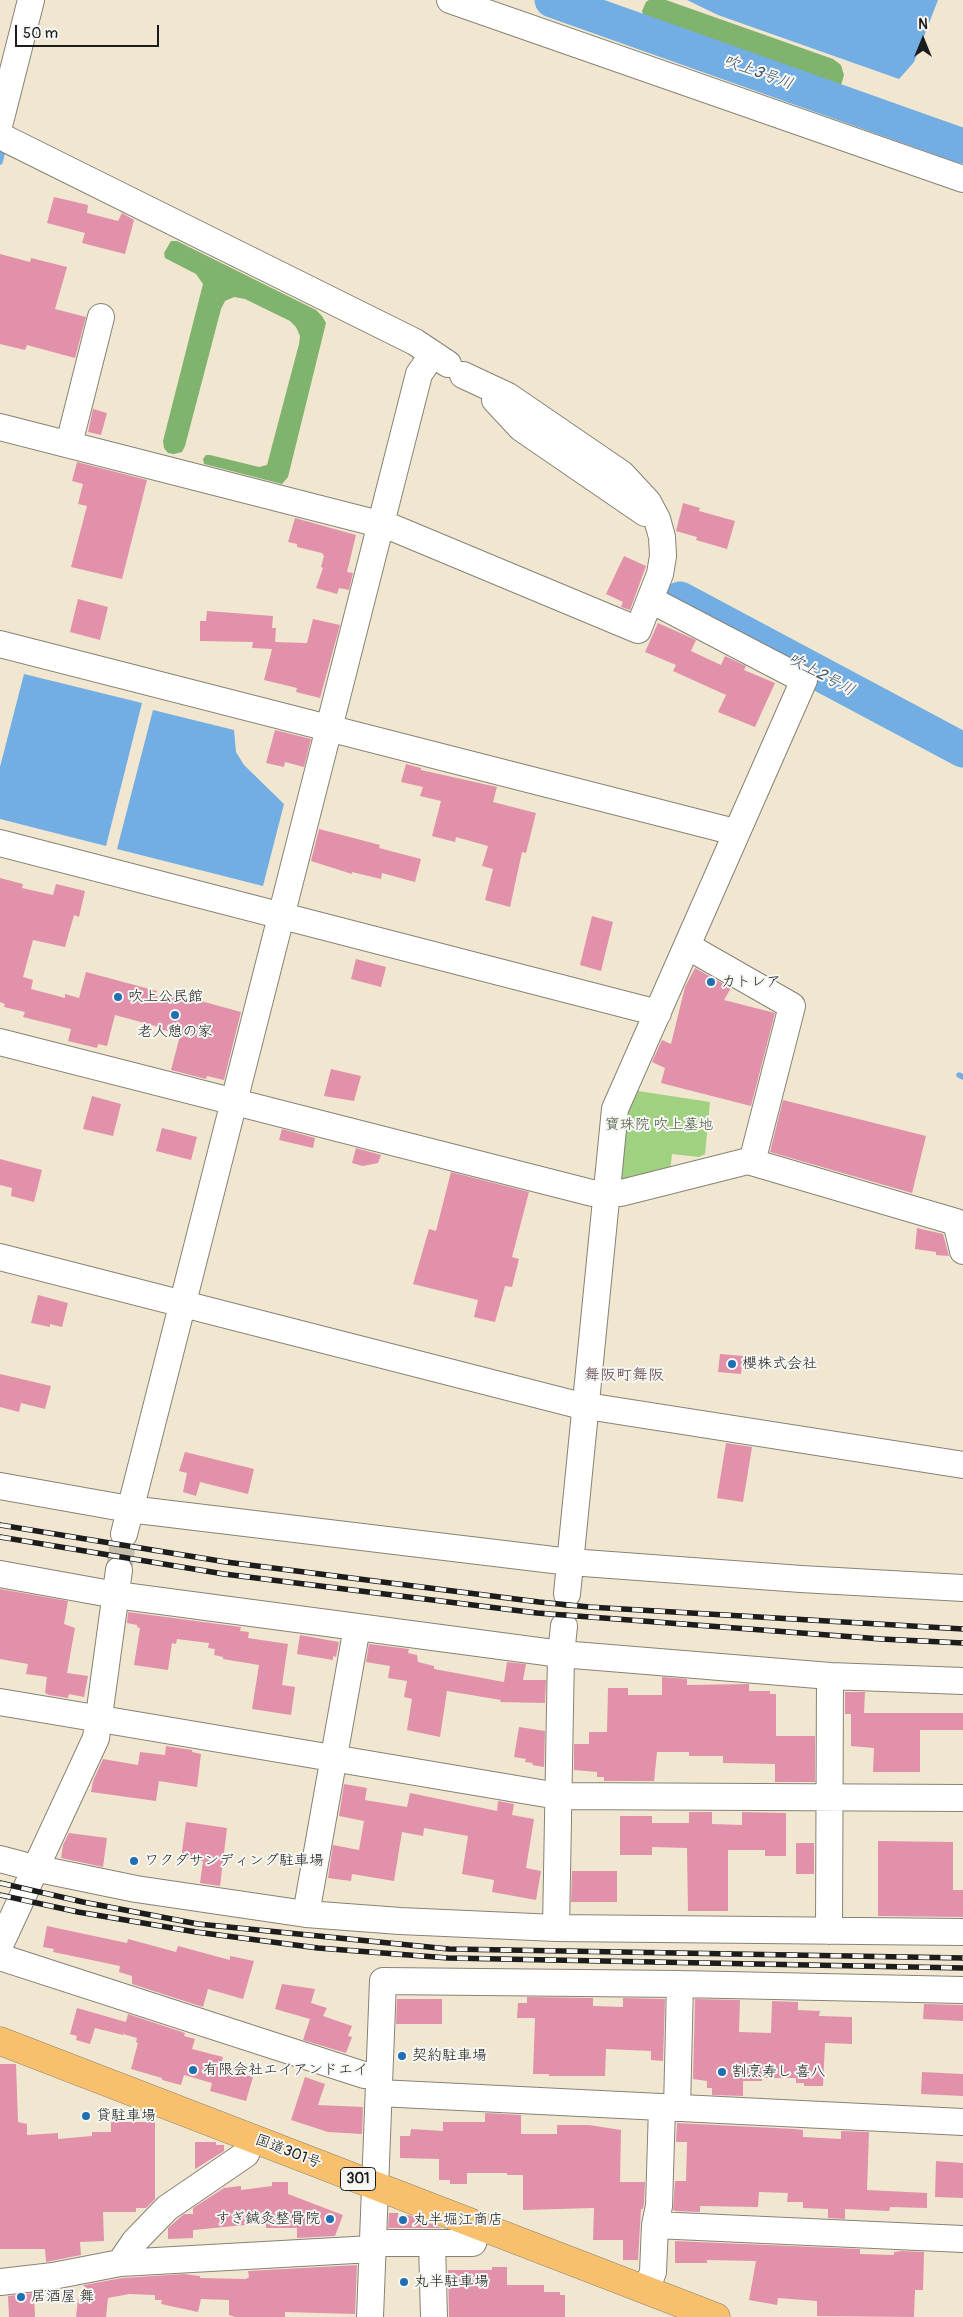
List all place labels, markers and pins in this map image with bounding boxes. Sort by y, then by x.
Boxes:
place label: カトレア [721,973,781,991]
marker: カトレア [705,976,717,988]
place label: 吹上公民館 [128,988,203,1006]
marker: 吹上公民館 [112,991,124,1003]
marker: 老人憩の家 [169,1009,181,1021]
place label: 老人憩の家 [138,1023,212,1041]
place label: 櫻株式会社 [742,1355,817,1373]
marker: 櫻株式会社 [726,1358,738,1370]
place label: ワクダサンディング駐車場 [144,1852,324,1870]
marker: ワクダサンディング駐車場 [128,1855,140,1867]
place label: 契約駐車場 [412,2047,487,2065]
marker: 契約駐車場 [396,2050,408,2062]
place label: 有限会社エイアンドエイ [203,2061,368,2079]
place label: 割烹寿し 喜八 [732,2063,825,2081]
marker: 有限会社エイアンドエイ [187,2064,199,2076]
marker: 割烹寿し 喜八 [716,2066,728,2078]
place label: 貸駐車場 [96,2107,156,2125]
marker: 貸駐車場 [80,2110,92,2122]
place label: すぎ鍼灸整骨院 [215,2210,320,2228]
place label: 丸半堀江商店 [413,2211,503,2229]
marker: すぎ鍼灸整骨院 [324,2213,336,2225]
marker: 丸半堀江商店 [397,2214,409,2226]
place label: 丸半駐車場 [414,2273,489,2291]
marker: 丸半駐車場 [398,2276,410,2288]
place label: 居酒屋 舞 [31,2288,94,2306]
marker: 居酒屋 舞 [15,2291,27,2303]

